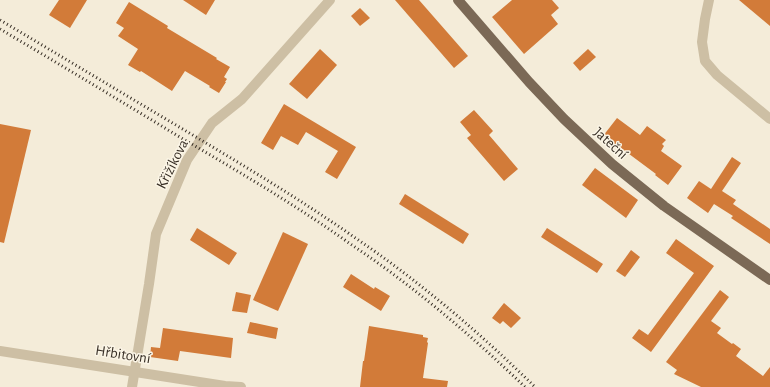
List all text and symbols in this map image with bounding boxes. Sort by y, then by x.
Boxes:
street label: Jateční [591,124,631,163]
street label: Křižíkova [154,137,191,191]
street label: Hřbitovní [94,343,152,366]

